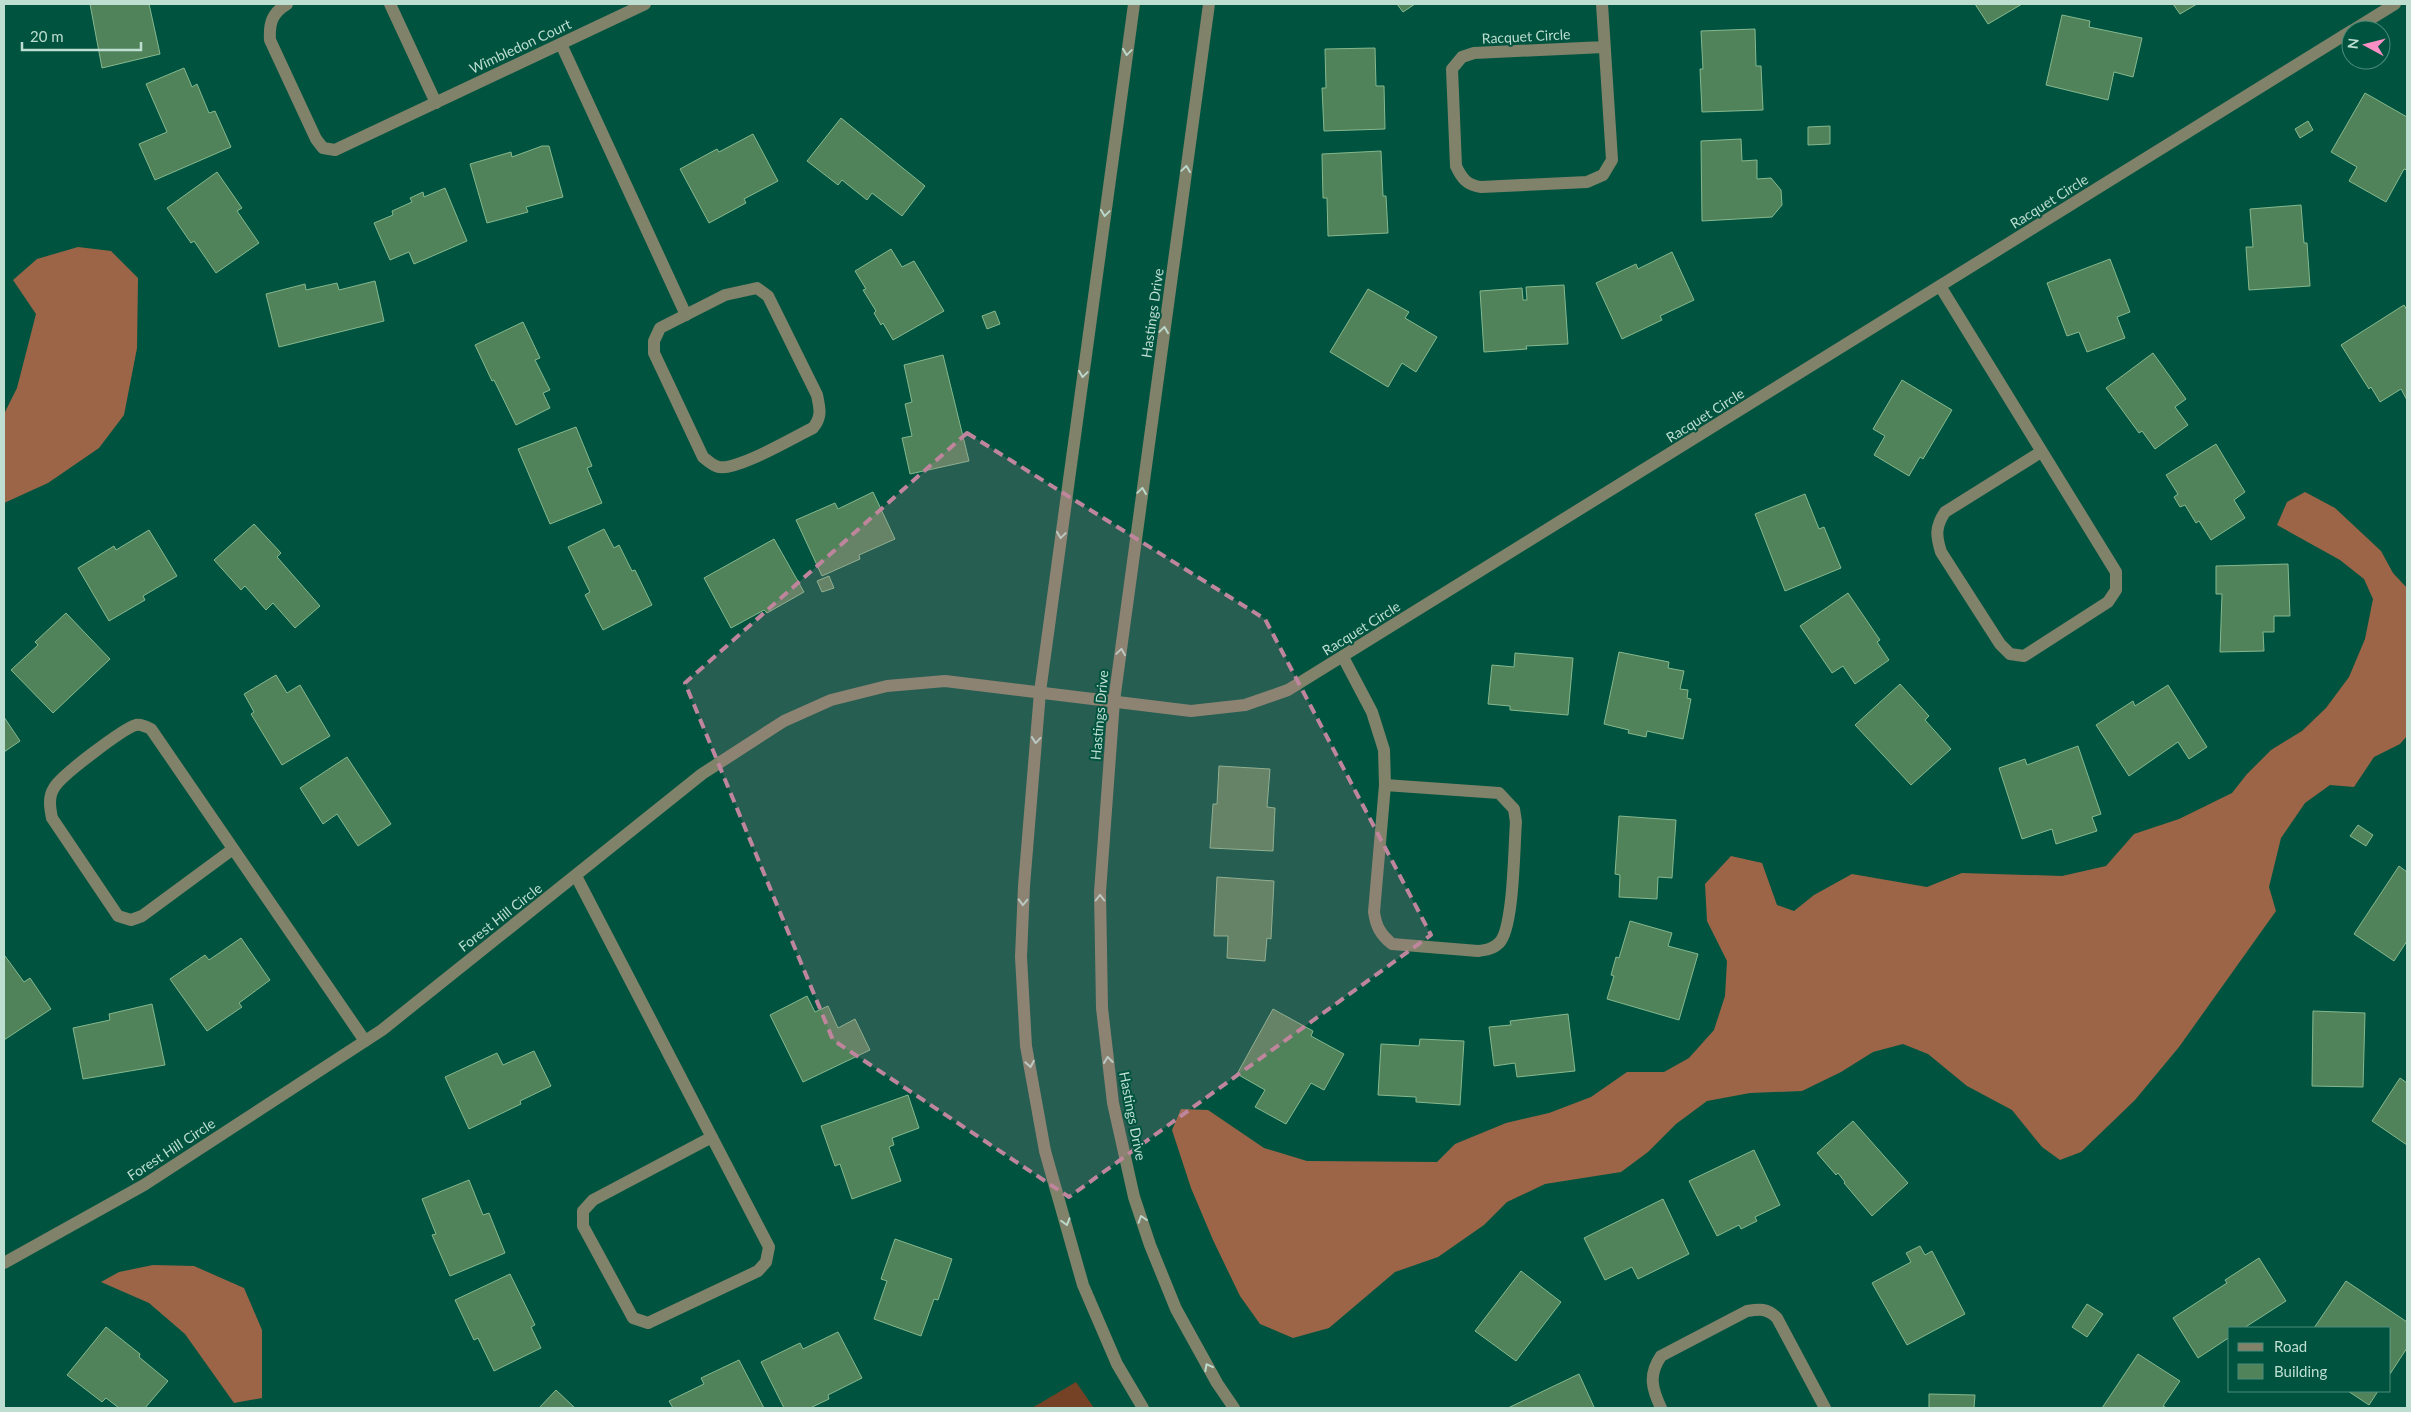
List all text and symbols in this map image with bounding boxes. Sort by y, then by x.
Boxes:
street label: Wimbledon Court [467,15,573,77]
scale bar [22,20,141,52]
north arrow [2341,20,2391,70]
street label: Racquet Circle [1481,25,1571,47]
text: 20 m [30,27,64,45]
text: N [2344,37,2362,50]
one-way arrow [1122,48,1133,56]
one-way arrow [1181,165,1191,174]
street label: Racquet Circle [2007,170,2091,232]
one-way arrow [1100,209,1111,217]
street label: Hastings Drive [1137,267,1167,359]
one-way arrow [1159,326,1169,335]
one-way arrow [1078,370,1089,378]
street label: Racquet Circle [1663,384,1747,446]
one-way arrow [1137,487,1147,496]
one-way arrow [1056,531,1067,539]
street label: Racquet Circle [1319,597,1403,659]
one-way arrow [1115,648,1125,657]
street label: Hastings Drive [1087,669,1111,761]
one-way arrow [1031,737,1042,745]
street label: Forest Hill Circle [455,879,545,955]
one-way arrow [1095,894,1105,902]
one-way arrow [1018,898,1029,906]
one-way arrow [1103,1056,1114,1064]
one-way arrow [1024,1060,1034,1069]
street label: Hastings Drive [1116,1070,1150,1162]
street label: Forest Hill Circle [124,1114,218,1184]
one-way arrow [1137,1215,1147,1224]
one-way arrow [1060,1218,1070,1226]
legend [2228,1327,2391,1392]
text: Road [2274,1337,2307,1355]
text: Building [2274,1362,2327,1380]
one-way arrow [1204,1363,1214,1372]

